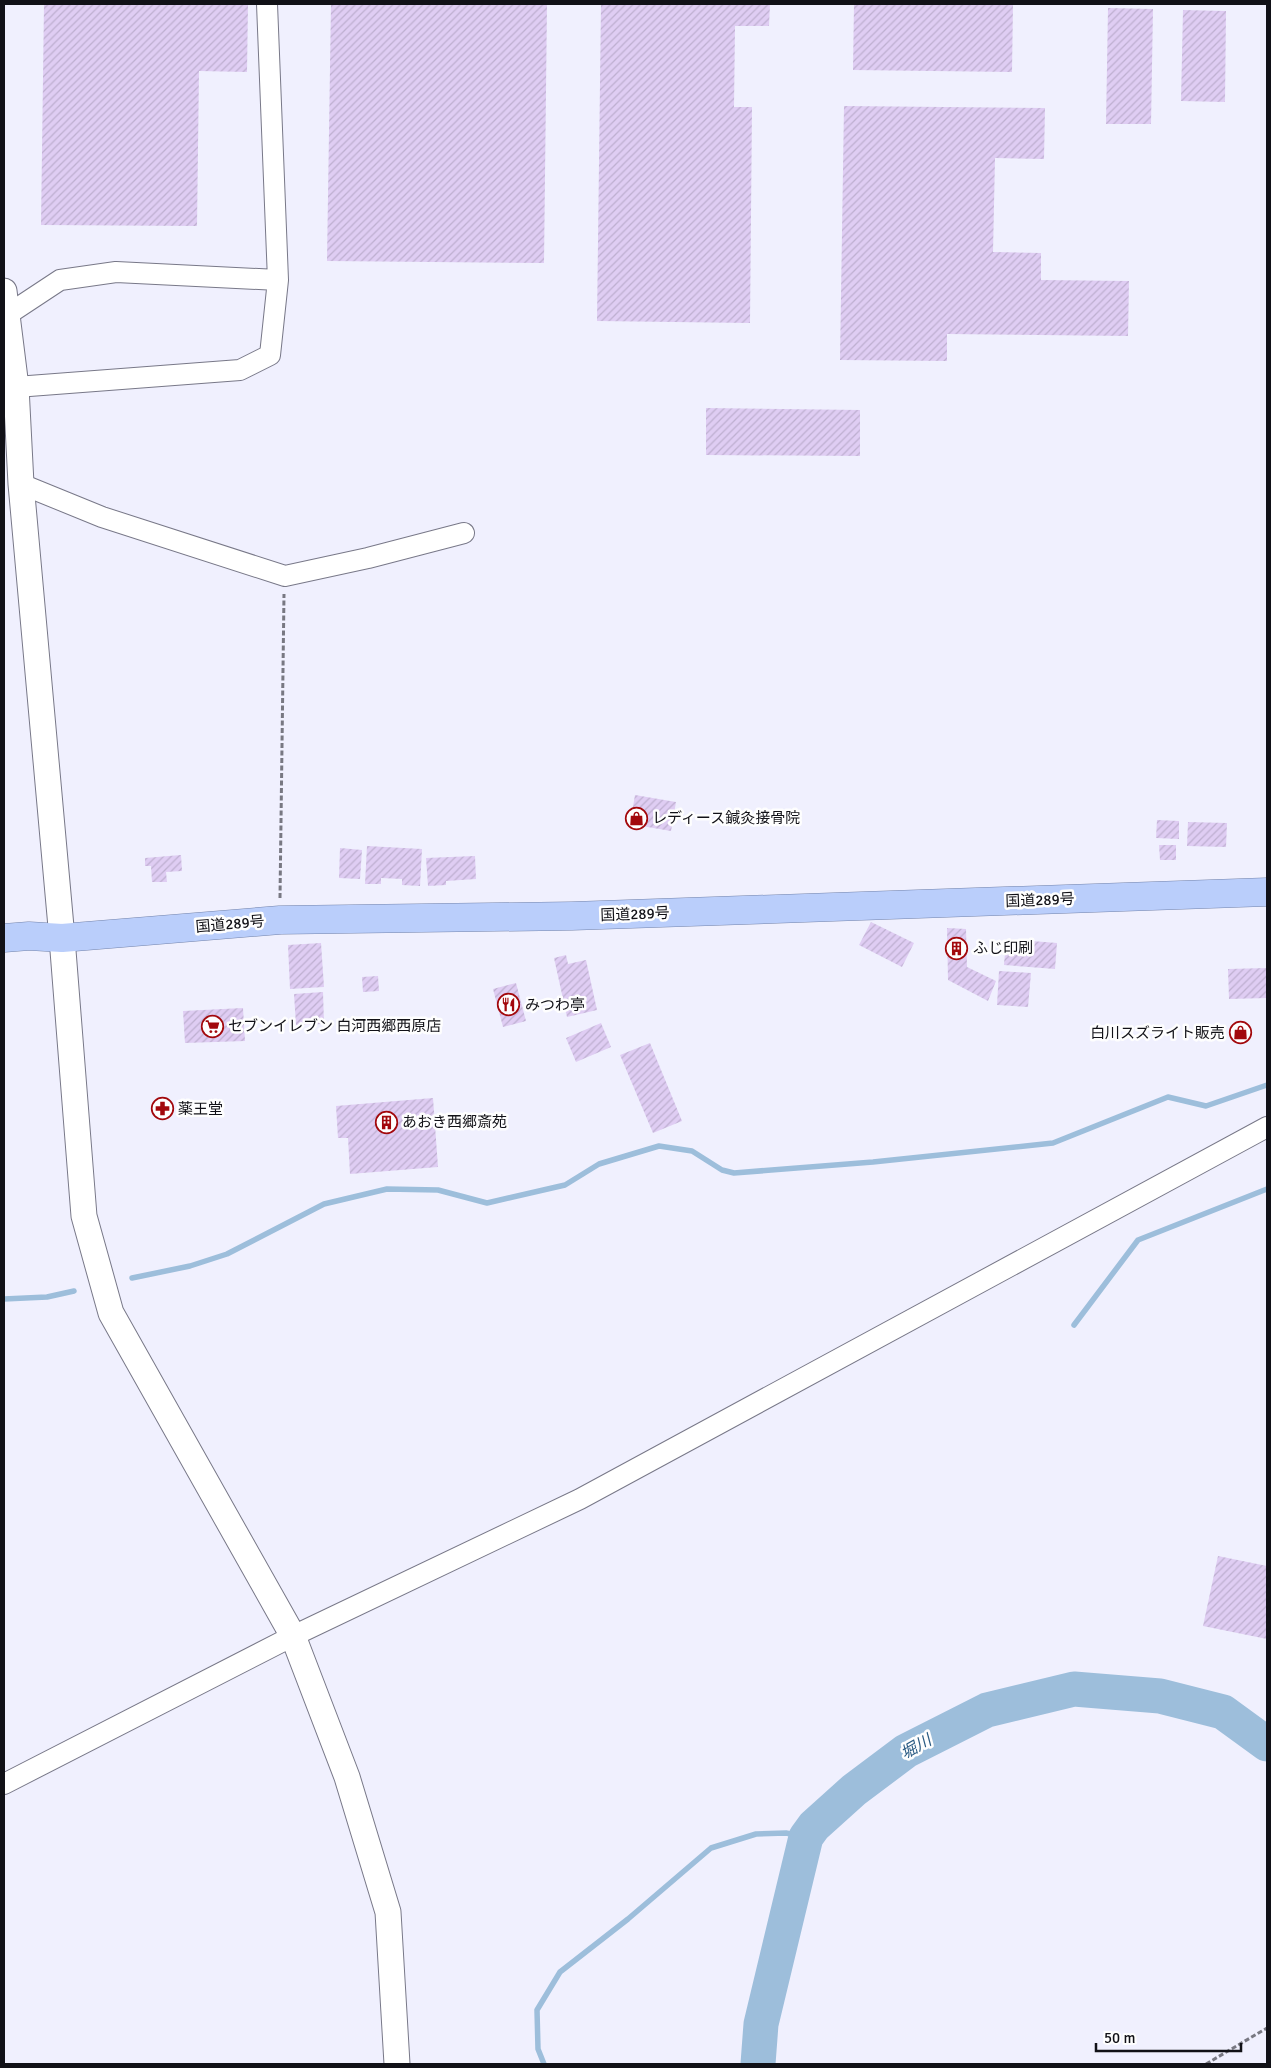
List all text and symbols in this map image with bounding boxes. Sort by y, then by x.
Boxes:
shop icon: レディース鍼灸接骨院 [624,806,648,830]
place label: レディース鍼灸接骨院 [652,809,800,827]
street label: 国道289号 [1005,890,1075,910]
street label: 国道289号 [600,904,670,924]
street label: 国道289号 [195,912,265,936]
building icon: ふじ印刷 [945,936,969,960]
place label: ふじ印刷 [973,939,1033,957]
restaurant icon: みつわ亭 [497,993,521,1017]
place label: みつわ亭 [525,996,585,1014]
supermarket icon: セブンイレブン 白河西郷西原店 [200,1014,224,1038]
place label: セブンイレブン 白河西郷西原店 [228,1017,441,1035]
shop icon: 白川スズライト販売 [1229,1021,1253,1045]
place label: 白川スズライト販売 [1090,1024,1225,1042]
pharmacy icon: 薬王堂 [150,1097,174,1121]
place label: 薬王堂 [178,1100,223,1118]
building icon: あおき西郷斎苑 [374,1110,398,1134]
place label: あおき西郷斎苑 [402,1113,507,1131]
water label: 堀川 [897,1730,937,1764]
scale bar [1096,2020,1241,2052]
text: 50 m [1104,2029,1135,2047]

